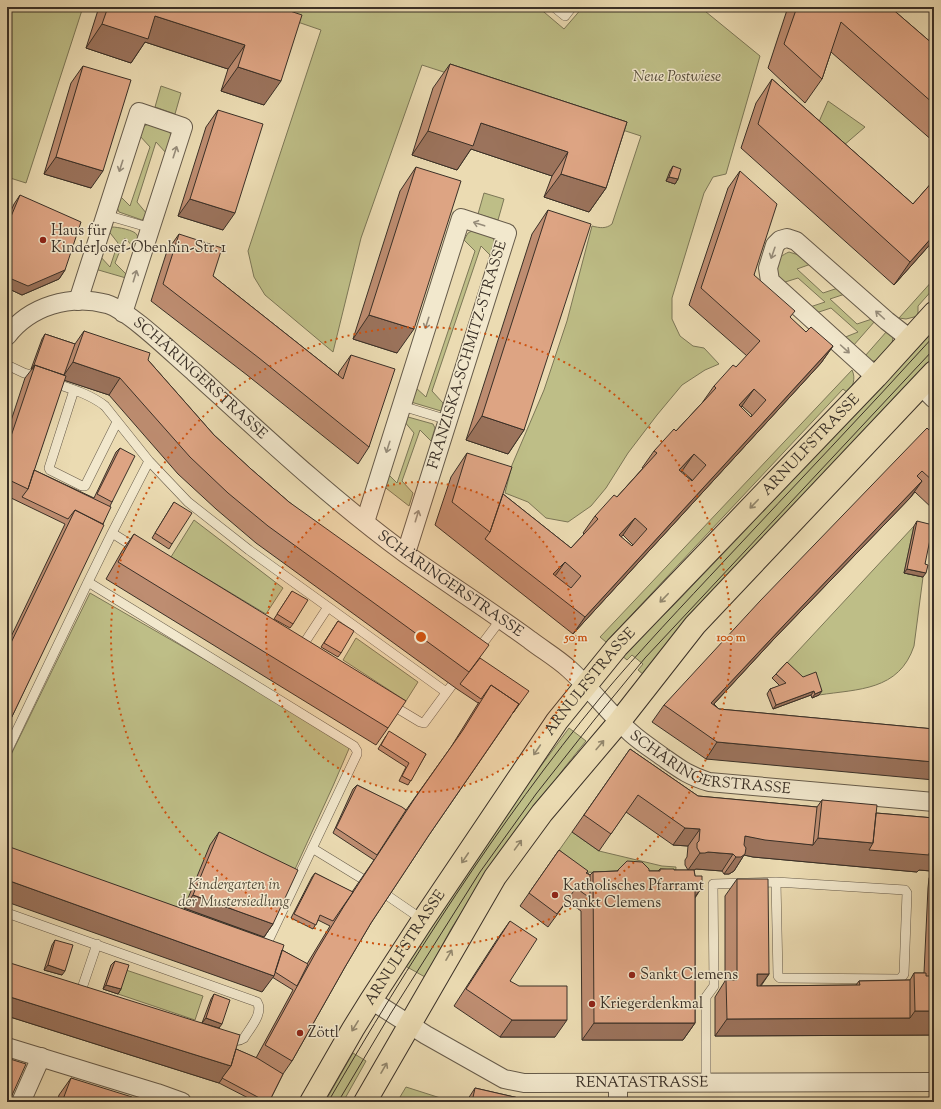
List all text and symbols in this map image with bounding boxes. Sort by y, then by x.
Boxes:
park label: Neue Postwiese [633,67,721,88]
one-way arrow [172,146,179,159]
one-way arrow [117,160,125,172]
one-way arrow [473,220,486,227]
place label: Haus für KinderJosef-Obenhin-Str. 1 [51,221,226,259]
marker: Haus für KinderJosef-Obenhin-Str. 1 [38,235,48,245]
street label: FRANZISKA-SCHMITZ-STRASSE [423,238,513,472]
one-way arrow [768,247,776,259]
one-way arrow [132,270,140,282]
one-way arrow [875,311,885,320]
street label: SCHÄRINGERSTRASSE [129,312,272,444]
one-way arrow [423,317,431,329]
one-way arrow [840,344,850,353]
street label: ARNULFSTRASSE [757,389,865,500]
one-way arrow [384,441,391,454]
one-way arrow [749,499,758,509]
one-way arrow [414,510,422,522]
street label: SCHÄRINGERSTRASSE [373,525,527,642]
one-way arrow [659,593,668,603]
street label: ARNULFSTRASSE [540,623,640,740]
text: 50 m [564,629,588,647]
text: 100 m [715,629,746,647]
centre of rings [414,630,428,644]
street label: SCHÄRINGERSTRASSE [625,725,792,800]
one-way arrow [596,739,605,750]
one-way arrow [533,744,541,755]
one-way arrow [514,840,522,851]
one-way arrow [461,852,469,863]
park label: Kindergarten in der Mustersiedlung [178,875,290,913]
place label: Katholisches Pfarramt Sankt Clemens [563,876,704,914]
street label: ARNULFSTRASSE [360,886,451,1009]
marker: Katholisches Pfarramt Sankt Clemens [550,890,560,900]
one-way arrow [446,950,454,962]
place label: Sankt Clemens [640,965,738,986]
marker: Sankt Clemens [627,970,637,980]
place label: Kriegerdenkmal [600,994,703,1015]
marker: Kriegerdenkmal [587,999,597,1009]
one-way arrow [351,1020,360,1031]
place label: Zöttl [308,1023,339,1044]
marker: Zöttl [295,1028,305,1038]
one-way arrow [381,1062,389,1074]
street label: RENATASTRASSE [575,1072,708,1093]

